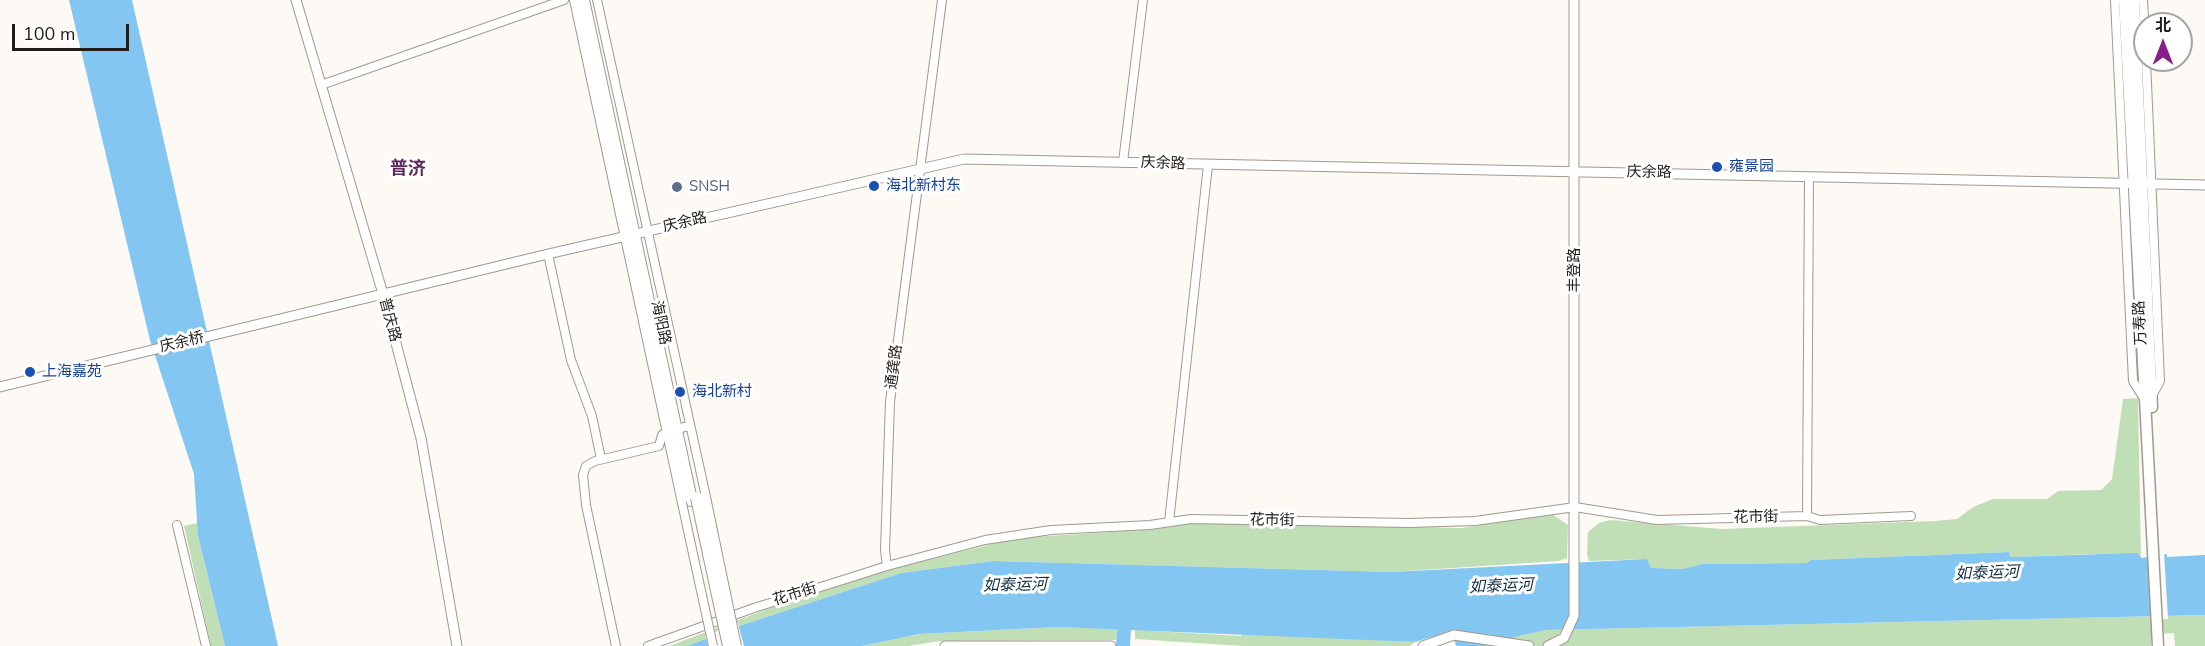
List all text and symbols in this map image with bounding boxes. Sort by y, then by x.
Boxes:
scale bar [15,12,132,50]
north arrow [2133,12,2193,72]
text: 北 [2155,15,2171,37]
text: 100 m [23,22,75,46]
street label: 庆余路 [1140,154,1186,174]
place label: 雍景园 [1729,158,1774,176]
district label: 普济 [390,159,426,181]
marker: 雍景园 [1710,160,1724,174]
street label: 庆余路 [1626,164,1672,182]
place label: 海北新村东 [886,177,961,195]
place label: SNSH [689,178,730,196]
marker: 海北新村东 [867,179,881,193]
marker: SNSH [670,180,684,194]
street label: 庆余路 [661,209,709,237]
street label: 丰登路 [1566,248,1584,292]
street label: 普庆路 [374,296,404,344]
street label: 海阳路 [647,299,673,347]
street label: 万寿路 [2131,300,2151,346]
street label: 庆余桥 [158,329,206,357]
street label: 通龚路 [883,344,907,390]
place label: 上海嘉苑 [42,363,102,381]
marker: 上海嘉苑 [23,365,37,379]
place label: 海北新村 [692,383,752,401]
marker: 海北新村 [673,385,687,399]
street label: 花市街 [1733,509,1779,527]
street label: 花市街 [1249,512,1295,530]
water label: 如泰运河 [1955,563,2019,585]
water label: 如泰运河 [983,576,1047,596]
water label: 如泰运河 [1469,576,1533,598]
street label: 花市街 [771,580,819,610]

